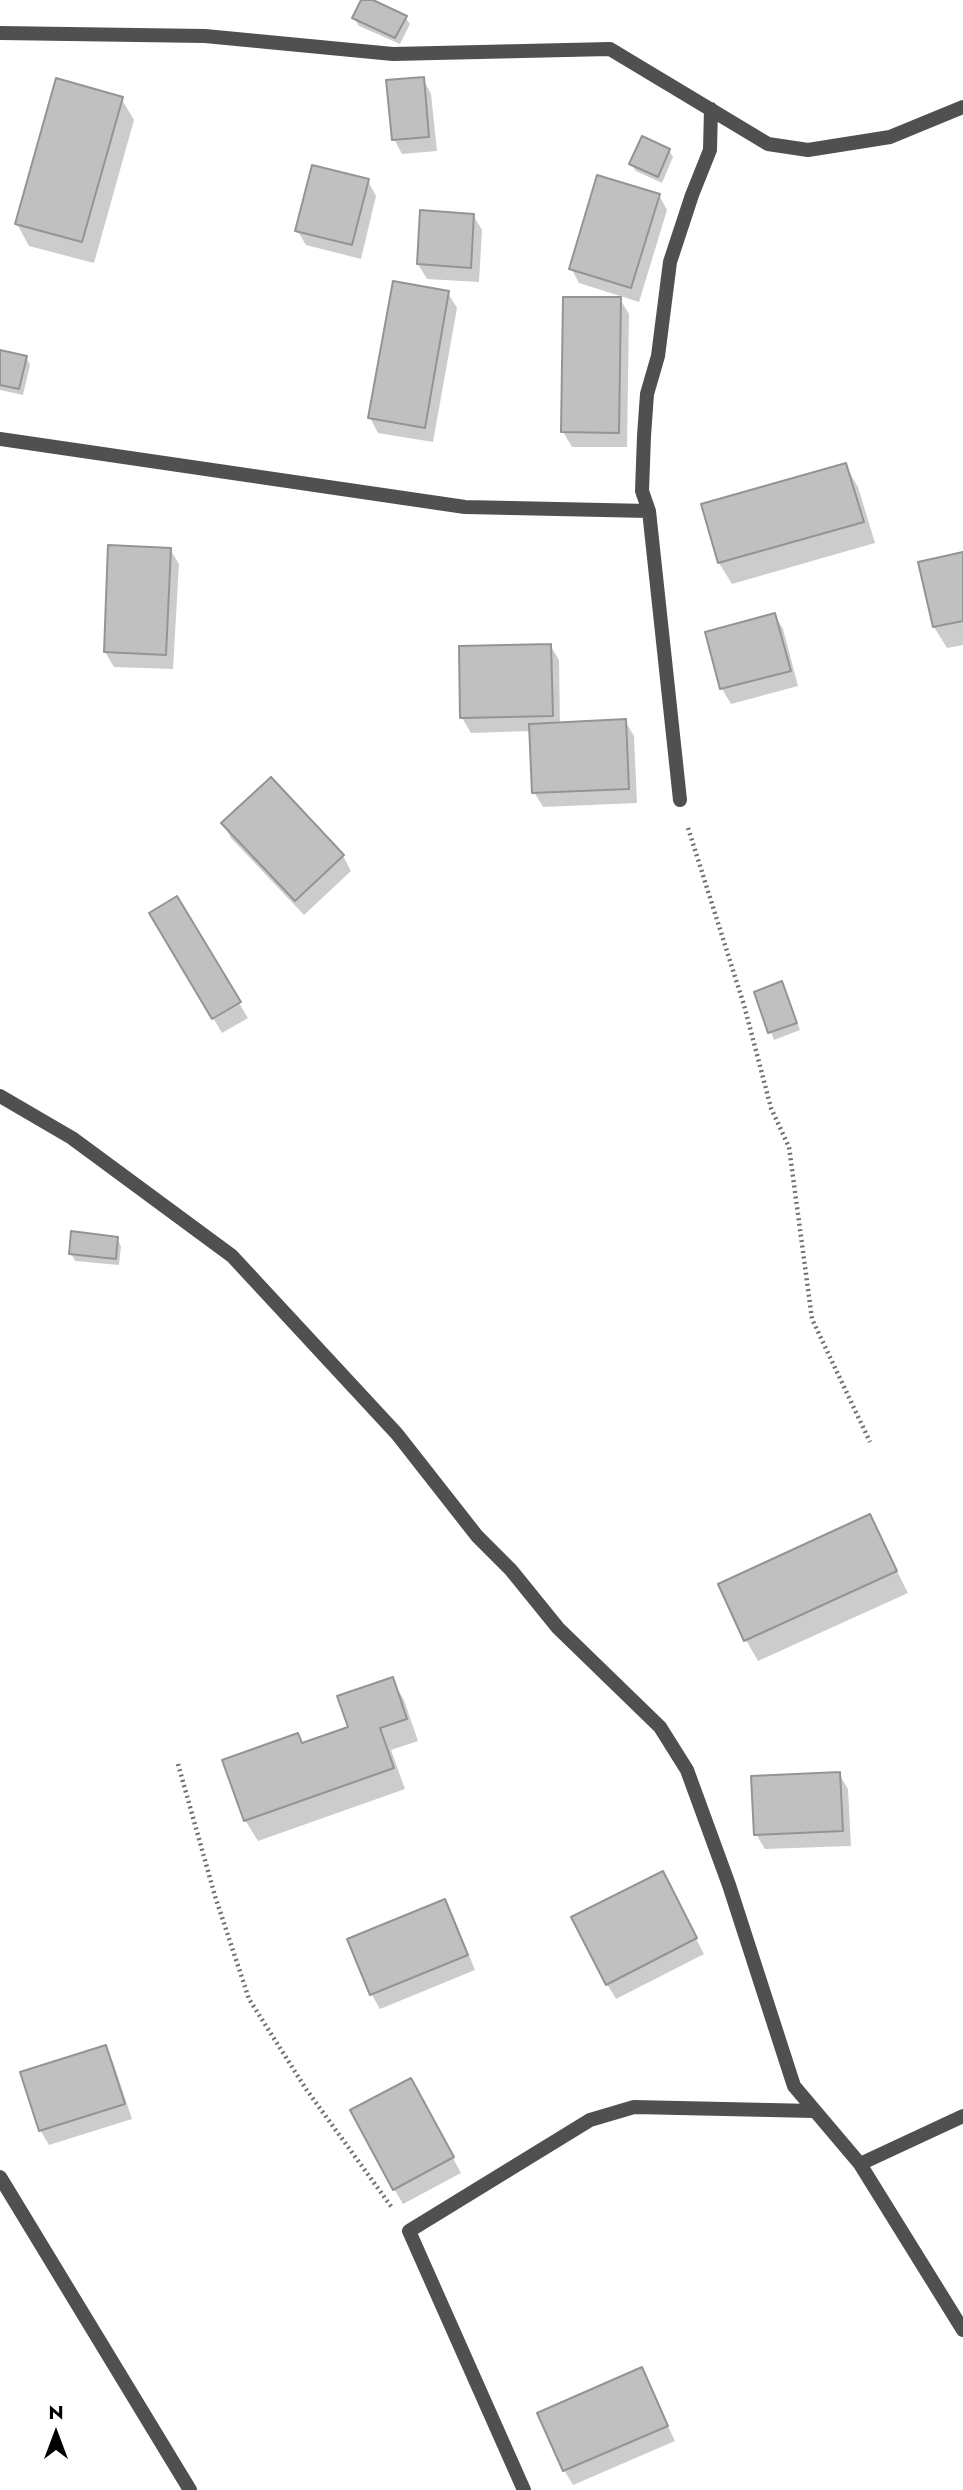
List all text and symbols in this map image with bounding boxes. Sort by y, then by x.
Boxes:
north arrow [21,2399,91,2469]
text: N [48,2399,64,2426]

